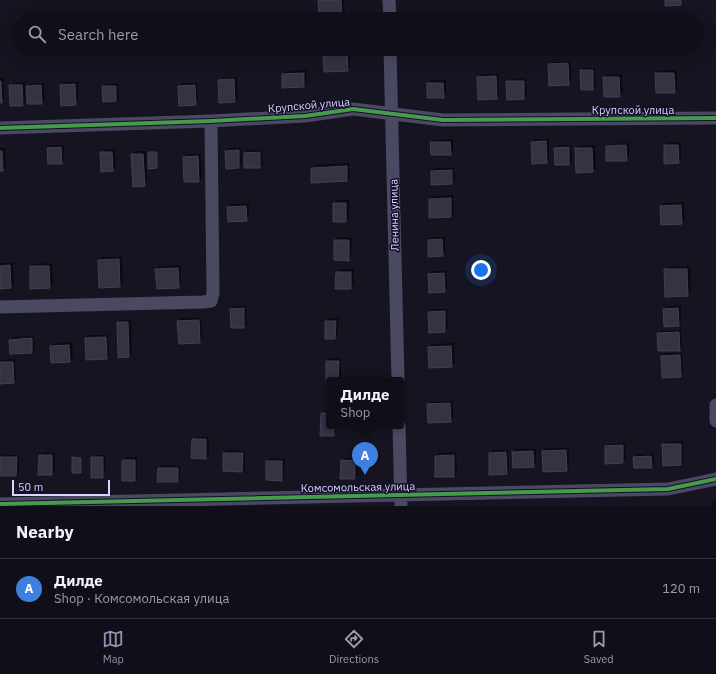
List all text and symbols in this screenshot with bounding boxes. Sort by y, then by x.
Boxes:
search box [12,12,704,56]
icon: search [26,23,48,45]
text: Search here [58,25,138,44]
street label: Крупской улица [267,94,351,116]
street label: Крупской улица [592,103,674,117]
street label: Ленина улица [386,179,402,251]
your location [471,260,491,280]
popup [326,377,404,429]
text: Дилде [341,385,389,404]
text: Shop [341,404,370,421]
pin: A [352,442,378,475]
scale bar [12,478,110,497]
street label: Комсомольская улица [301,479,415,495]
text: 50 m [18,480,43,494]
text: Nearby [16,521,74,543]
text: Дилде [54,571,103,590]
text: A [25,580,33,597]
text: 120 m [662,580,700,597]
text: Shop · Комсомольская улица [54,590,229,607]
tab: Map [102,628,124,666]
tab: Directions [329,628,379,666]
tab: Saved [584,628,614,666]

